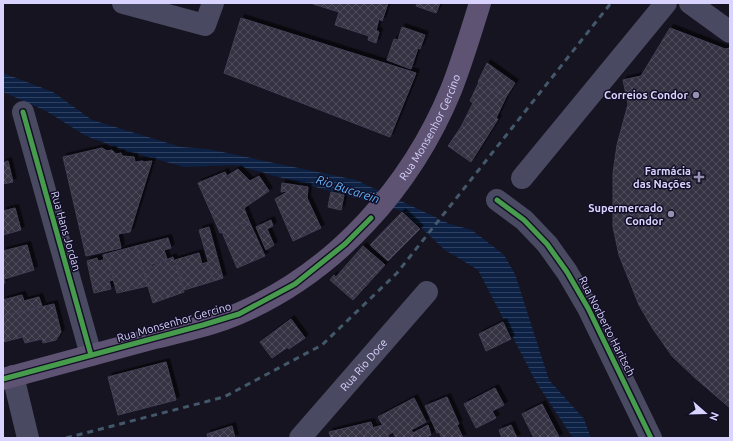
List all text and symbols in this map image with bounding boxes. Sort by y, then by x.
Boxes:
street label: Rua Monsenhor Gercino [397,73,462,182]
place label: Correios Condor [604,89,688,101]
marker: Correios Condor [691,90,701,100]
place label: Farmácia das Nações [633,165,691,190]
marker: Farmácia das Nações [694,172,704,182]
water label: Rio Bucarein [315,173,381,205]
street label: Rua Hans Jordan [49,190,83,272]
place label: Supermercado Condor [588,202,663,227]
marker: Supermercado Condor [666,209,676,219]
street label: Rua Norberto Haritsch [577,274,637,378]
street label: Rua Monsenhor Gercino [116,300,232,344]
street label: Rua Rio Doce [338,336,390,393]
north arrow [685,393,725,433]
text: N [707,411,721,422]

